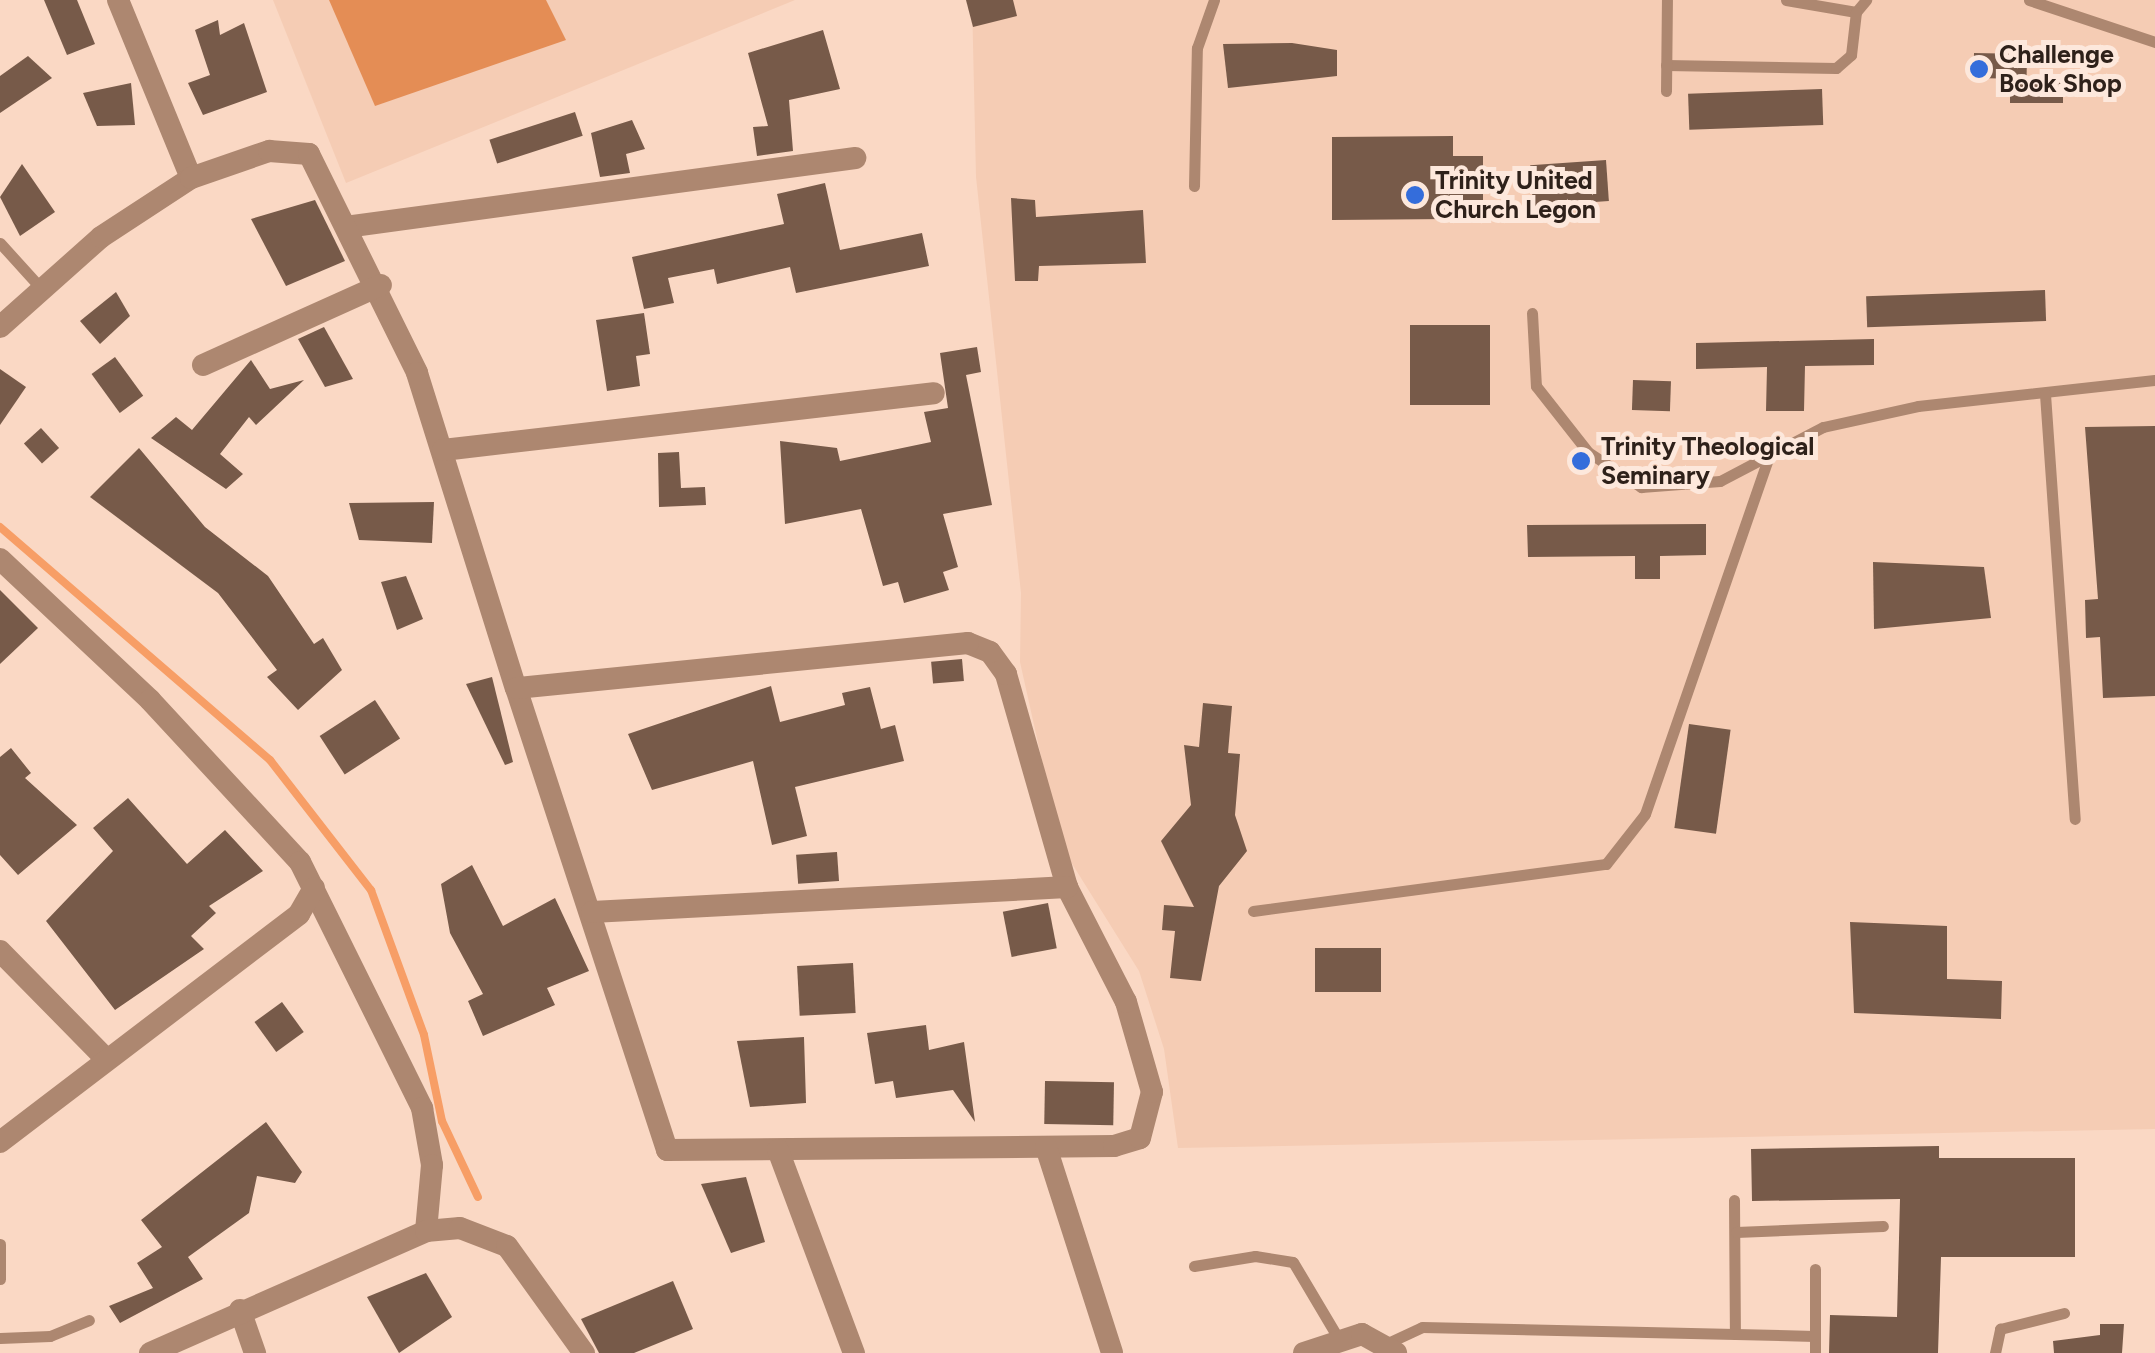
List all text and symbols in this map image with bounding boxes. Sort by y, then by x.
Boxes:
place label: Challenge Book Shop [1999,40,2122,99]
marker: Challenge Book Shop [1968,58,1990,80]
place label: Trinity United Church Legon [1435,166,1596,225]
marker: Trinity United Church Legon [1404,184,1426,206]
place label: Trinity Theological Seminary [1601,432,1814,491]
marker: Trinity Theological Seminary [1570,450,1592,472]

